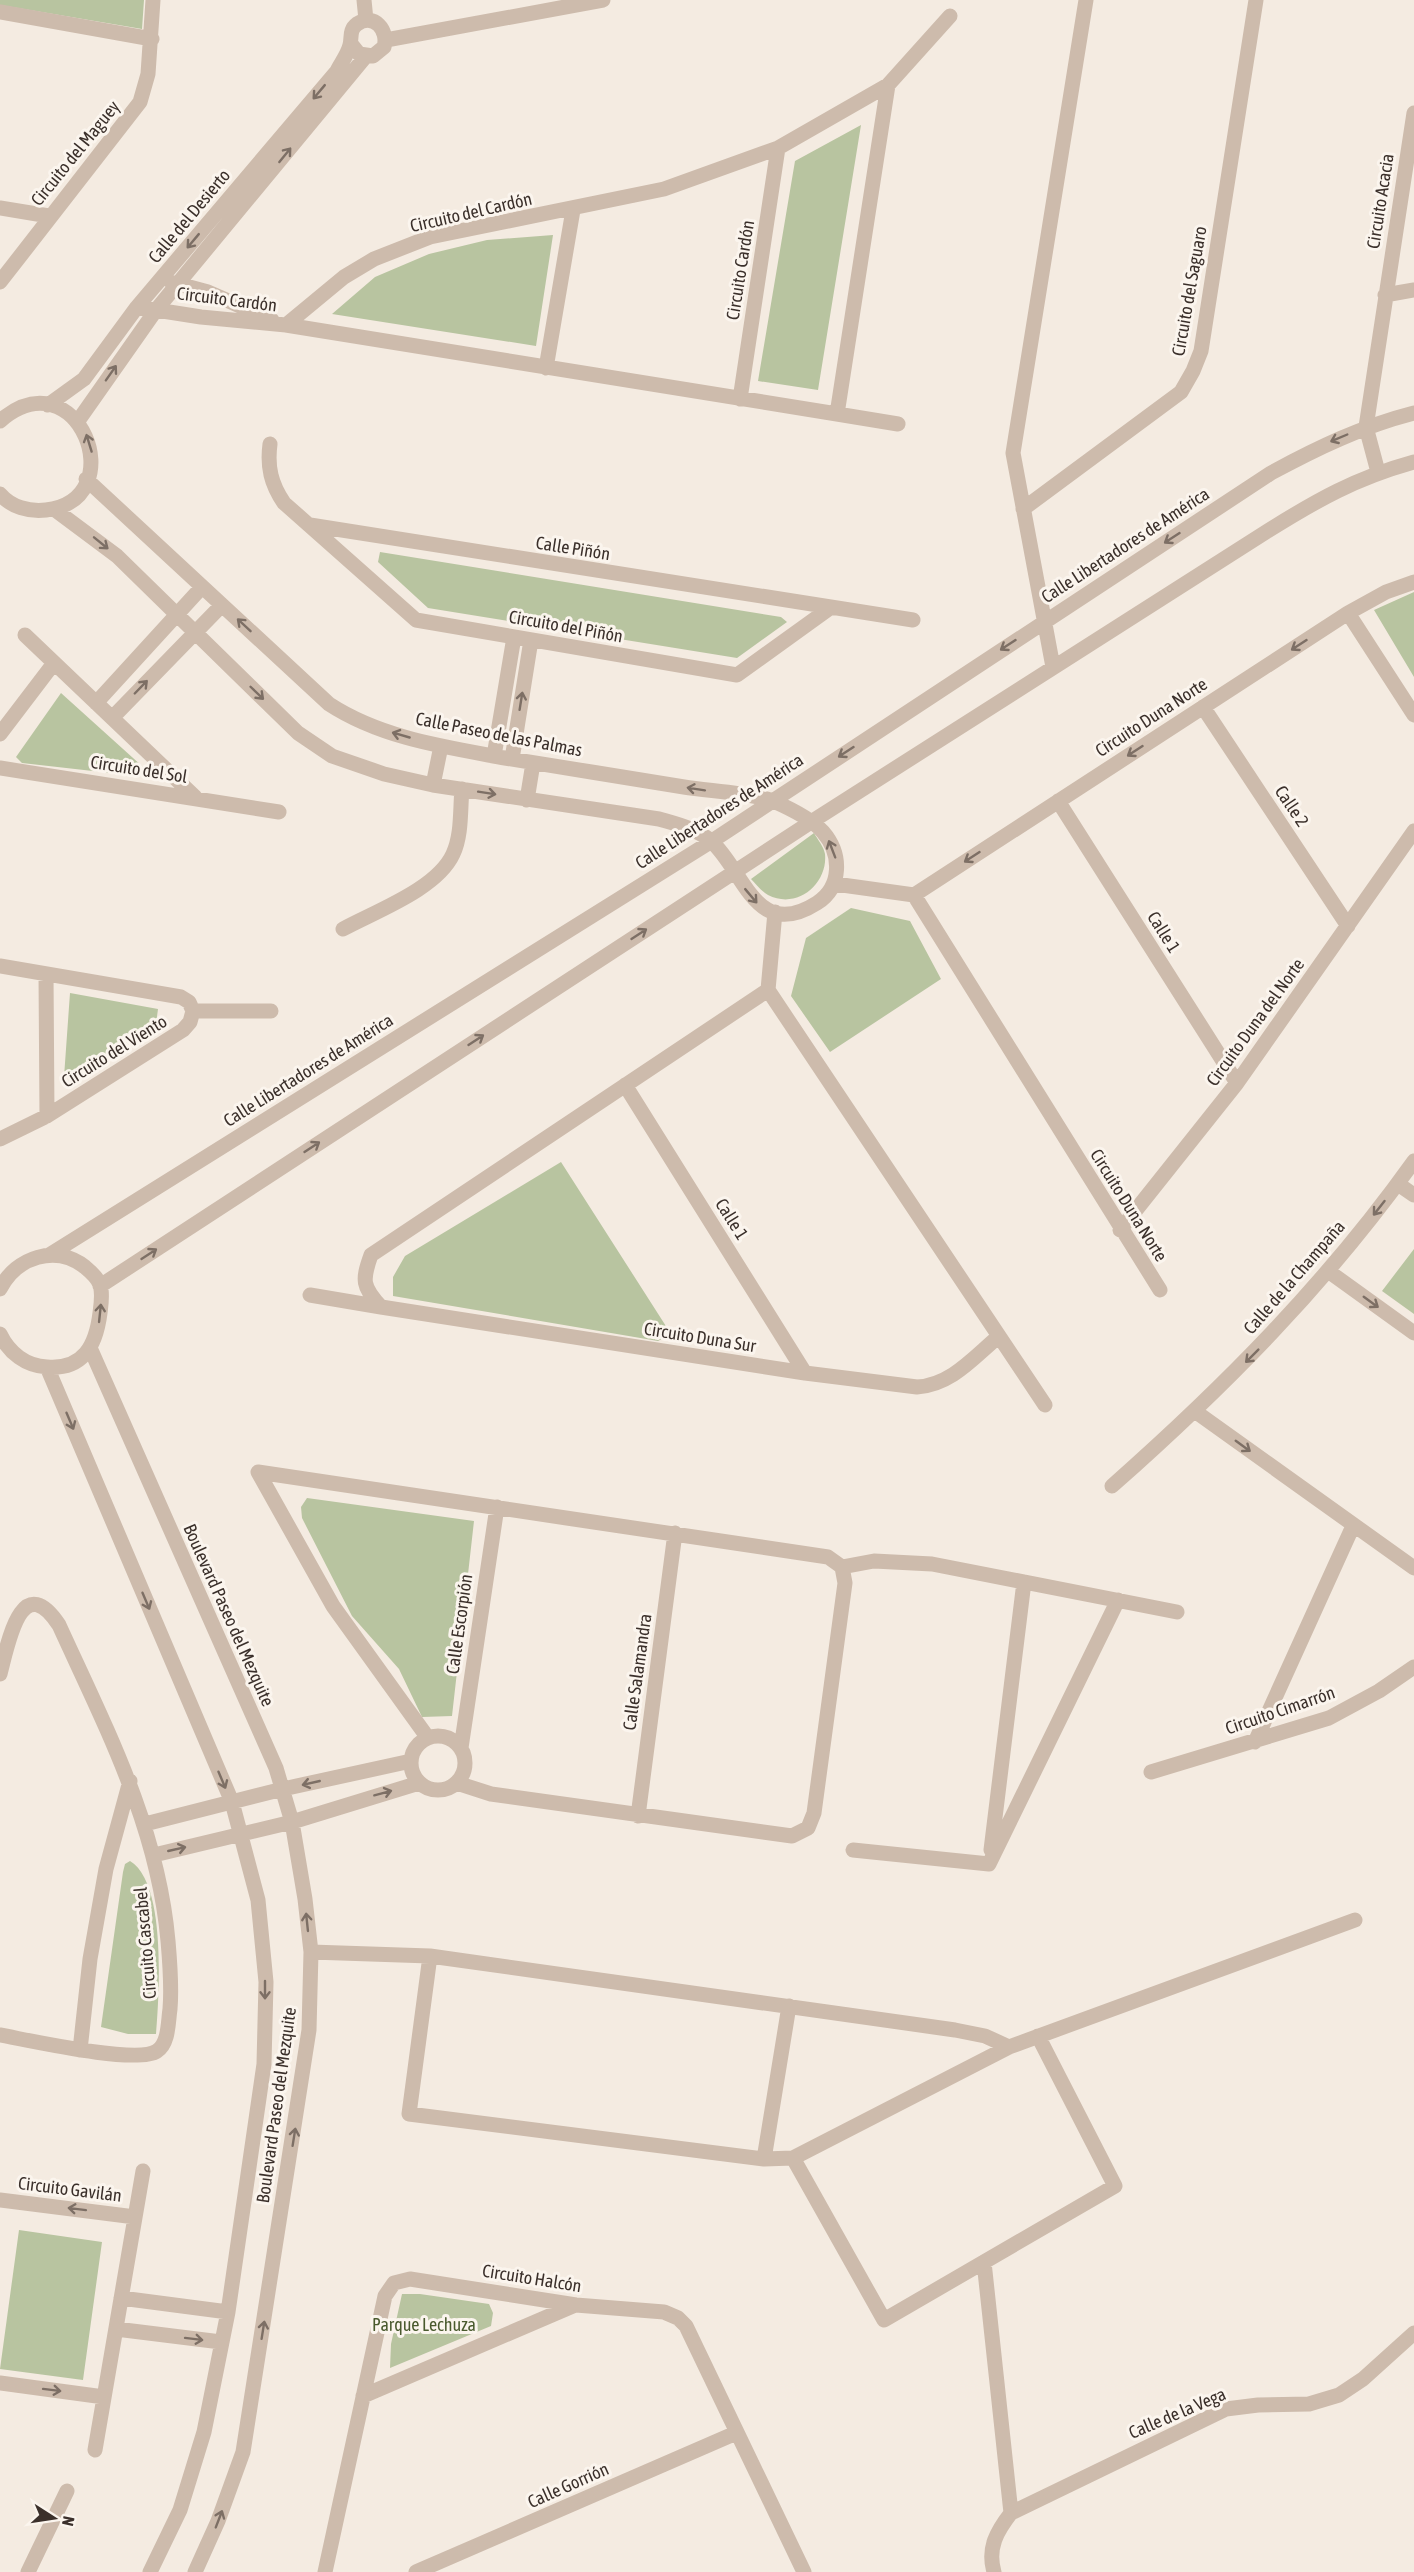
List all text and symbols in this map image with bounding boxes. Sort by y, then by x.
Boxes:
one-way arrow [312,84,325,100]
street label: Circuito del Maguey [26,96,124,210]
one-way arrow [278,148,292,163]
street label: Circuito Acacia [1362,152,1398,250]
street label: Calle del Desierto [144,165,234,267]
street label: Circuito del Cardón [408,188,534,236]
street label: Circuito Cardón [722,219,758,321]
street label: Circuito del Saguaro [1167,224,1211,358]
one-way arrow [186,233,199,249]
street label: Circuito Cardón [176,282,278,316]
one-way arrow [105,365,117,382]
one-way arrow [1330,433,1349,444]
one-way arrow [83,434,94,453]
street label: Calle Libertadores de América [1037,483,1213,607]
one-way arrow [1163,531,1180,544]
street label: Calle Piñón [534,532,612,564]
one-way arrow [93,537,109,550]
street label: Circuito del Piñón [507,606,625,646]
one-way arrow [236,618,251,632]
one-way arrow [1000,638,1017,651]
one-way arrow [1290,638,1307,651]
street label: Circuito Duna Norte [1091,673,1211,761]
one-way arrow [134,680,149,695]
one-way arrow [250,685,265,700]
one-way arrow [516,692,527,711]
street label: Calle Paseo de las Palmas [414,708,584,760]
one-way arrow [392,729,411,740]
one-way arrow [1127,745,1144,757]
one-way arrow [838,746,854,758]
street label: Calle Libertadores de América [631,749,807,873]
street label: Circuito del Sol [89,751,189,787]
street label: Calle 2 [1271,782,1313,830]
one-way arrow [686,783,706,794]
one-way arrow [476,788,496,799]
one-way arrow [826,840,837,859]
one-way arrow [964,852,981,864]
one-way arrow [745,888,758,904]
street label: Calle 1 [1143,907,1185,957]
one-way arrow [630,927,647,939]
street label: Circuito Duna del Norte [1202,954,1308,1090]
street label: Calle Libertadores de América [219,1009,397,1131]
street label: Circuito del Viento [57,1010,171,1092]
one-way arrow [467,1034,484,1047]
one-way arrow [304,1141,320,1153]
street label: Circuito Duna Norte [1086,1145,1172,1265]
street label: Calle 1 [711,1194,753,1244]
one-way arrow [1372,1200,1385,1216]
street label: Calle de la Champaña [1239,1216,1349,1338]
one-way arrow [140,1247,157,1259]
one-way arrow [1363,1296,1379,1308]
one-way arrow [95,1303,106,1323]
street label: Circuito Duna Sur [643,1318,758,1356]
one-way arrow [1245,1348,1259,1363]
one-way arrow [65,1412,76,1430]
one-way arrow [1235,1440,1251,1452]
street label: Boulevard Paseo del Mezquite [179,1521,279,1709]
street label: Calle Escorpión [442,1573,476,1675]
one-way arrow [141,1591,152,1609]
street label: Calle Salamandra [618,1612,656,1732]
street label: Circuito Cimarrón [1223,1681,1337,1739]
one-way arrow [217,1771,228,1789]
one-way arrow [301,1777,320,1789]
one-way arrow [373,1787,392,1798]
one-way arrow [167,1843,186,1855]
street label: Circuito Cascabel [130,1886,160,2000]
one-way arrow [302,1913,313,1933]
one-way arrow [259,1980,271,2000]
street label: Boulevard Paseo del Mezquite [252,2006,300,2204]
one-way arrow [289,2128,300,2147]
street label: Circuito Gavilán [17,2172,123,2206]
one-way arrow [67,2204,87,2215]
street label: Circuito Halcón [481,2260,583,2296]
park label: Parque Lechuza [372,2314,476,2335]
one-way arrow [257,2320,268,2340]
one-way arrow [184,2334,204,2345]
street label: Calle de la Vega [1125,2383,1229,2443]
one-way arrow [42,2385,61,2396]
street label: Calle Gorrión [524,2458,612,2512]
north arrow [24,2488,84,2548]
one-way arrow [214,2510,225,2529]
text: N [59,2515,78,2528]

